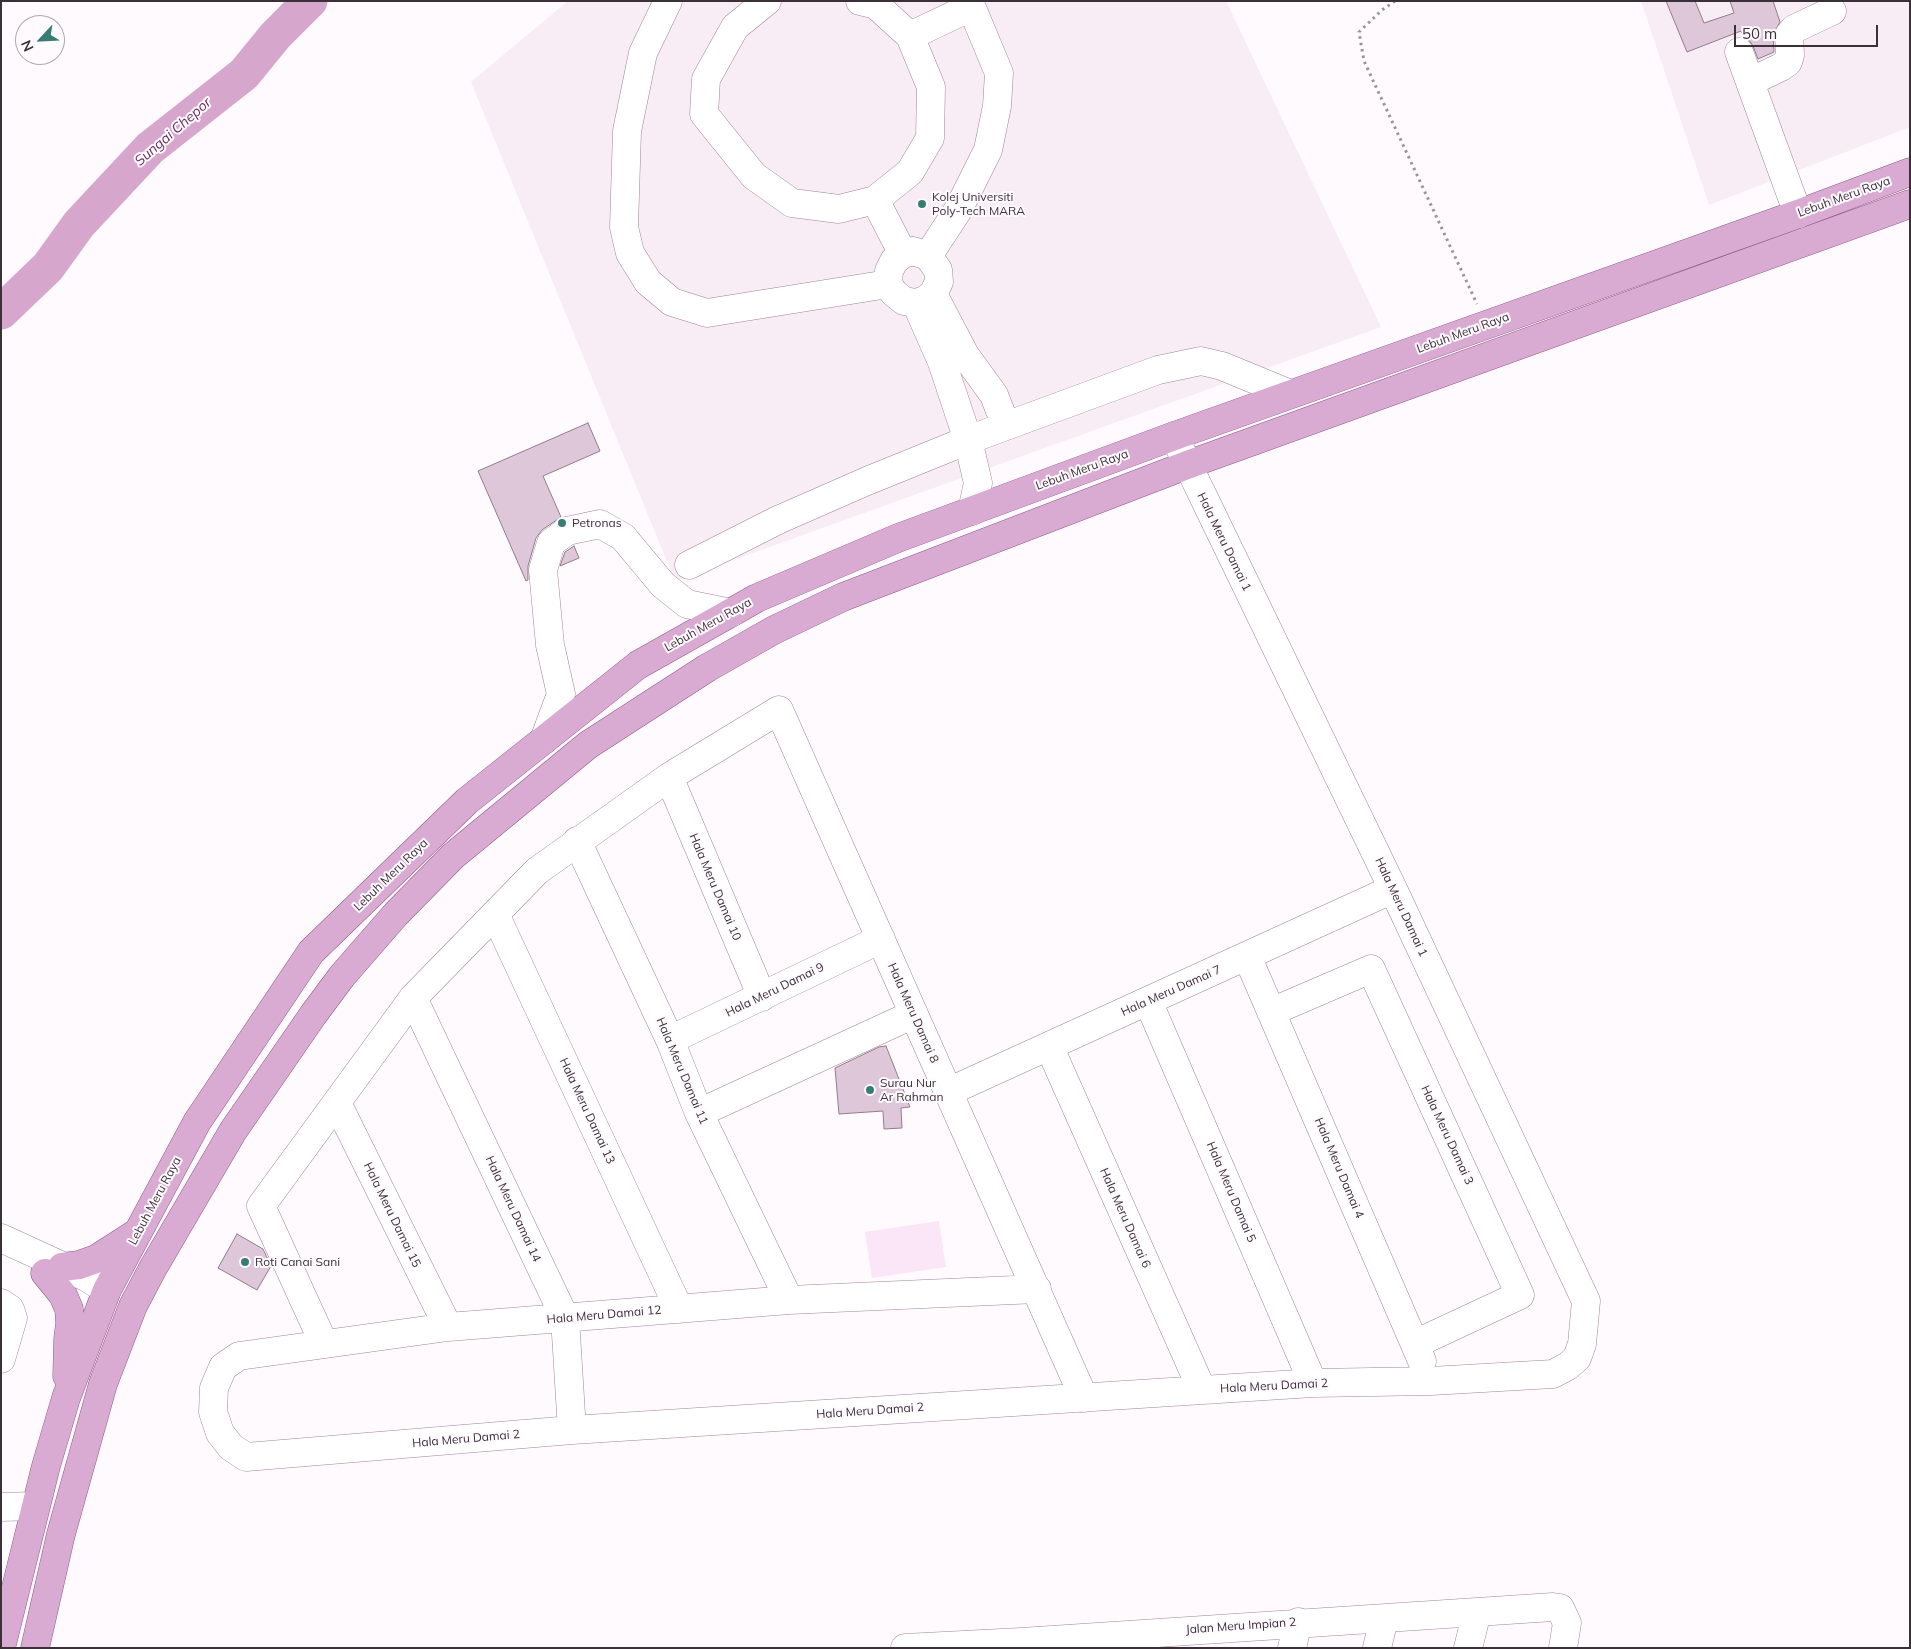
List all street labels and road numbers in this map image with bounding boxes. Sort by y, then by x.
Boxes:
street label: Lebuh Meru Raya [1796,174,1892,220]
street label: Lebuh Meru Raya [1415,310,1511,356]
street label: Lebuh Meru Raya [1034,447,1130,493]
street label: Hala Meru Damai 1 [1194,490,1254,594]
street label: Lebuh Meru Raya [662,595,754,655]
street label: Hala Meru Damai 10 [686,831,744,943]
street label: Lebuh Meru Raya [351,836,431,914]
street label: Hala Meru Damai 1 [1372,855,1430,959]
street label: Hala Meru Damai 9 [723,960,827,1020]
street label: Hala Meru Damai 8 [884,961,942,1065]
street label: Hala Meru Damai 7 [1119,962,1223,1020]
street label: Hala Meru Damai 11 [653,1015,711,1127]
street label: Hala Meru Damai 13 [556,1056,618,1166]
street label: Hala Meru Damai 3 [1418,1083,1476,1187]
street label: Hala Meru Damai 4 [1311,1116,1367,1220]
street label: Hala Meru Damai 5 [1203,1140,1259,1244]
street label: Hala Meru Damai 14 [482,1154,544,1264]
street label: Lebuh Meru Raya [126,1155,184,1247]
street label: Hala Meru Damai 15 [360,1160,424,1270]
street label: Hala Meru Damai 6 [1096,1166,1154,1270]
street label: Hala Meru Damai 12 [546,1303,662,1327]
street label: Hala Meru Damai 2 [1220,1376,1328,1396]
street label: Hala Meru Damai 2 [816,1400,924,1422]
street label: Hala Meru Damai 2 [412,1427,520,1451]
street label: Jalan Meru Impian 2 [1185,1615,1297,1637]

